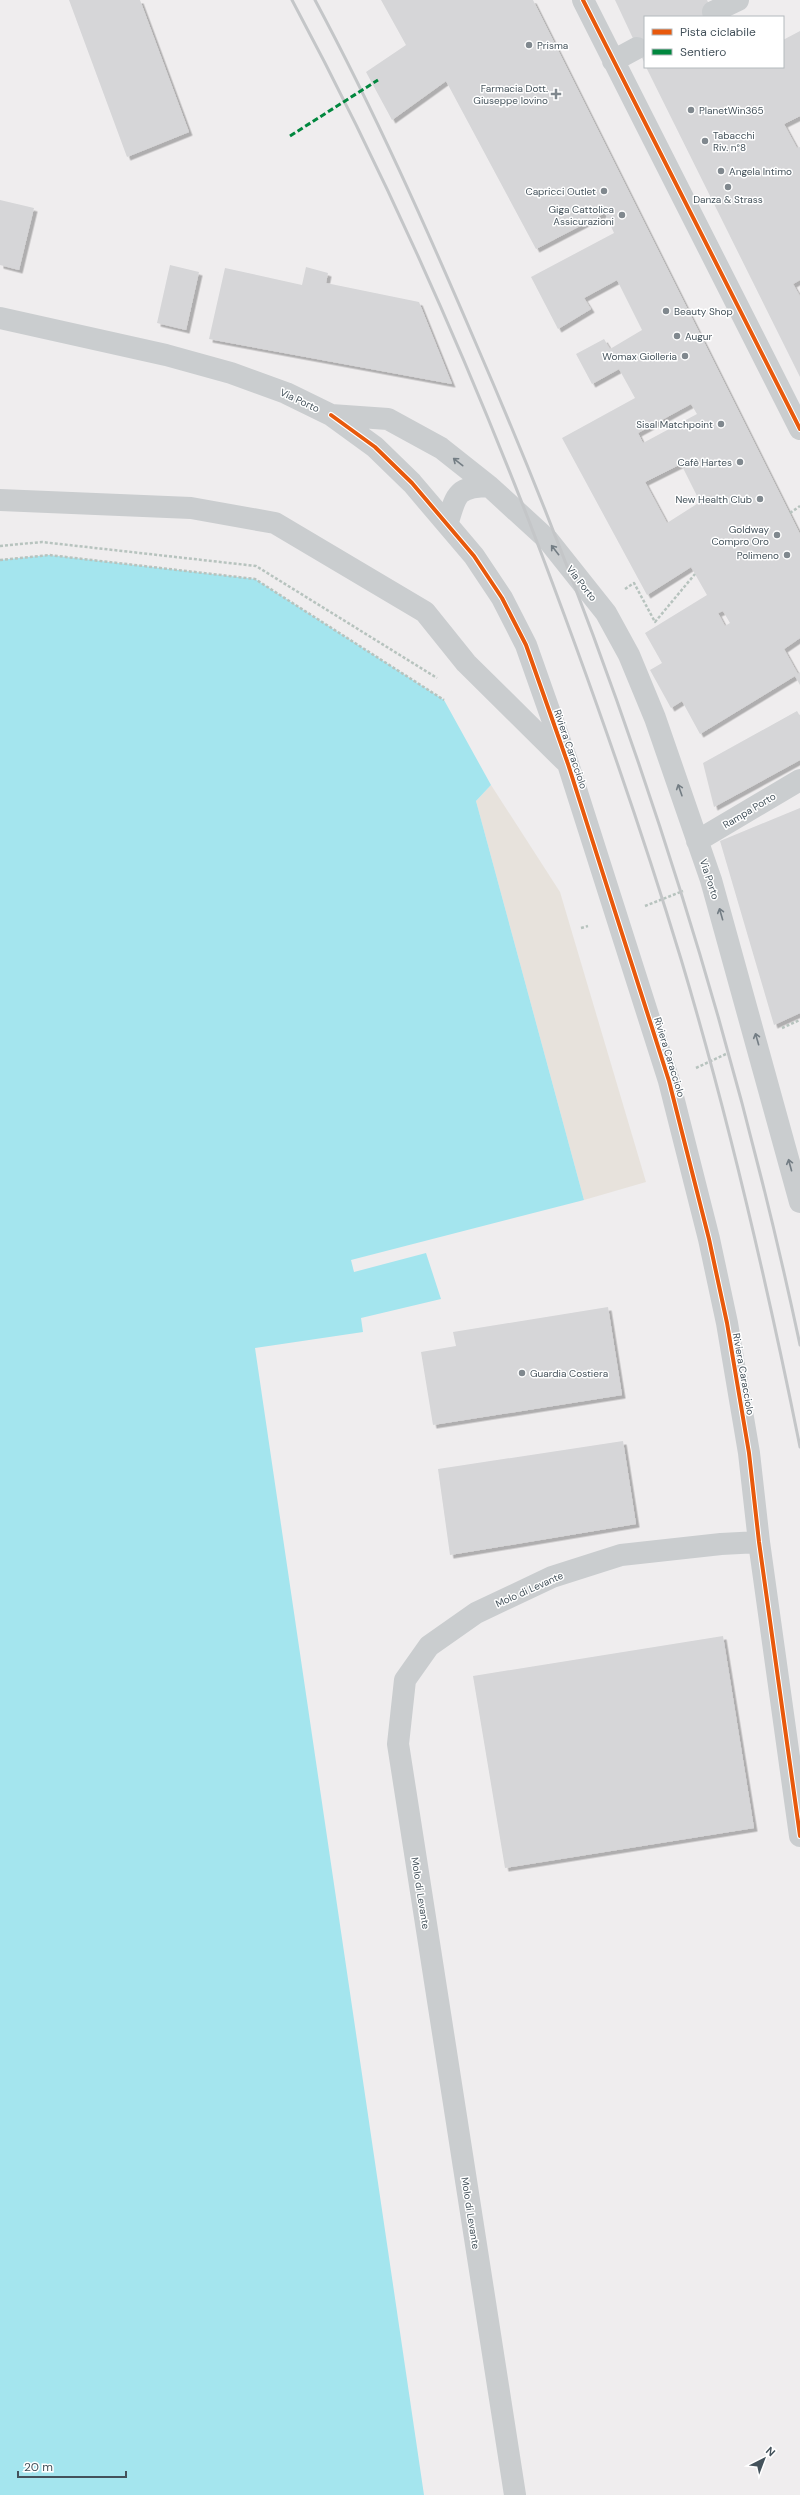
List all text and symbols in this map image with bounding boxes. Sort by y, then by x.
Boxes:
legend [644,16,784,68]
text: Pista ciclabile [680,24,756,40]
place label: Prisma [537,39,568,52]
marker: Prisma [524,40,534,50]
text: Sentiero [680,44,726,60]
place label: Farmacia Dott. Giuseppe Iovino [473,82,548,107]
marker: Farmacia Dott. Giuseppe Iovino [551,89,561,99]
place label: PlanetWin365 [699,104,764,117]
marker: PlanetWin365 [686,105,696,115]
place label: Tabacchi Riv. n°8 [713,129,755,154]
marker: Tabacchi Riv. n°8 [700,136,710,146]
place label: Angela Intimo [729,165,792,178]
marker: Angela Intimo [716,166,726,176]
marker: Danza & Strass [723,182,733,192]
place label: Capricci Outlet [525,185,596,198]
marker: Capricci Outlet [599,186,609,196]
place label: Danza & Strass [693,193,763,206]
place label: Giga Cattolica Assicurazioni [548,203,614,228]
marker: Giga Cattolica Assicurazioni [617,210,627,220]
place label: Beauty Shop [674,305,733,318]
marker: Beauty Shop [661,306,671,316]
place label: Augur [685,330,713,343]
marker: Augur [672,331,682,341]
place label: Womax Giolleria [602,350,677,363]
marker: Womax Giolleria [680,351,690,361]
street label: Via Porto [278,386,322,415]
place label: Sisal Matchpoint [636,418,713,431]
marker: Sisal Matchpoint [716,419,726,429]
place label: Cafè Hartes [677,456,732,469]
one-way arrow [453,457,464,466]
marker: Cafè Hartes [735,457,745,467]
place label: New Health Club [675,493,752,506]
marker: New Health Club [755,494,765,504]
place label: Goldway Compro Oro [711,523,769,548]
marker: Goldway Compro Oro [772,530,782,540]
one-way arrow [551,544,560,555]
place label: Polimeno [737,549,779,562]
marker: Polimeno [782,550,792,560]
street label: Via Porto [564,563,600,604]
street label: Riviera Caracciolo [551,708,590,791]
one-way arrow [676,784,683,797]
street label: Rampa Porto [720,790,778,831]
street label: Via Porto [697,857,722,901]
one-way arrow [717,908,724,921]
street label: Riviera Caracciolo [651,1015,688,1099]
one-way arrow [752,1033,760,1046]
one-way arrow [786,1158,793,1171]
street label: Riviera Caracciolo [730,1332,757,1416]
place label: Guardia Costiera [530,1367,608,1380]
marker: Guardia Costiera [517,1368,527,1378]
street label: Molo di Levante [493,1569,565,1610]
street label: Molo di Levante [408,1856,433,1930]
street label: Molo di Levante [458,2176,483,2250]
north arrow [744,2439,784,2479]
text: N [763,2444,778,2459]
scale bar [18,2453,126,2479]
text: 20 m [24,2459,53,2475]

